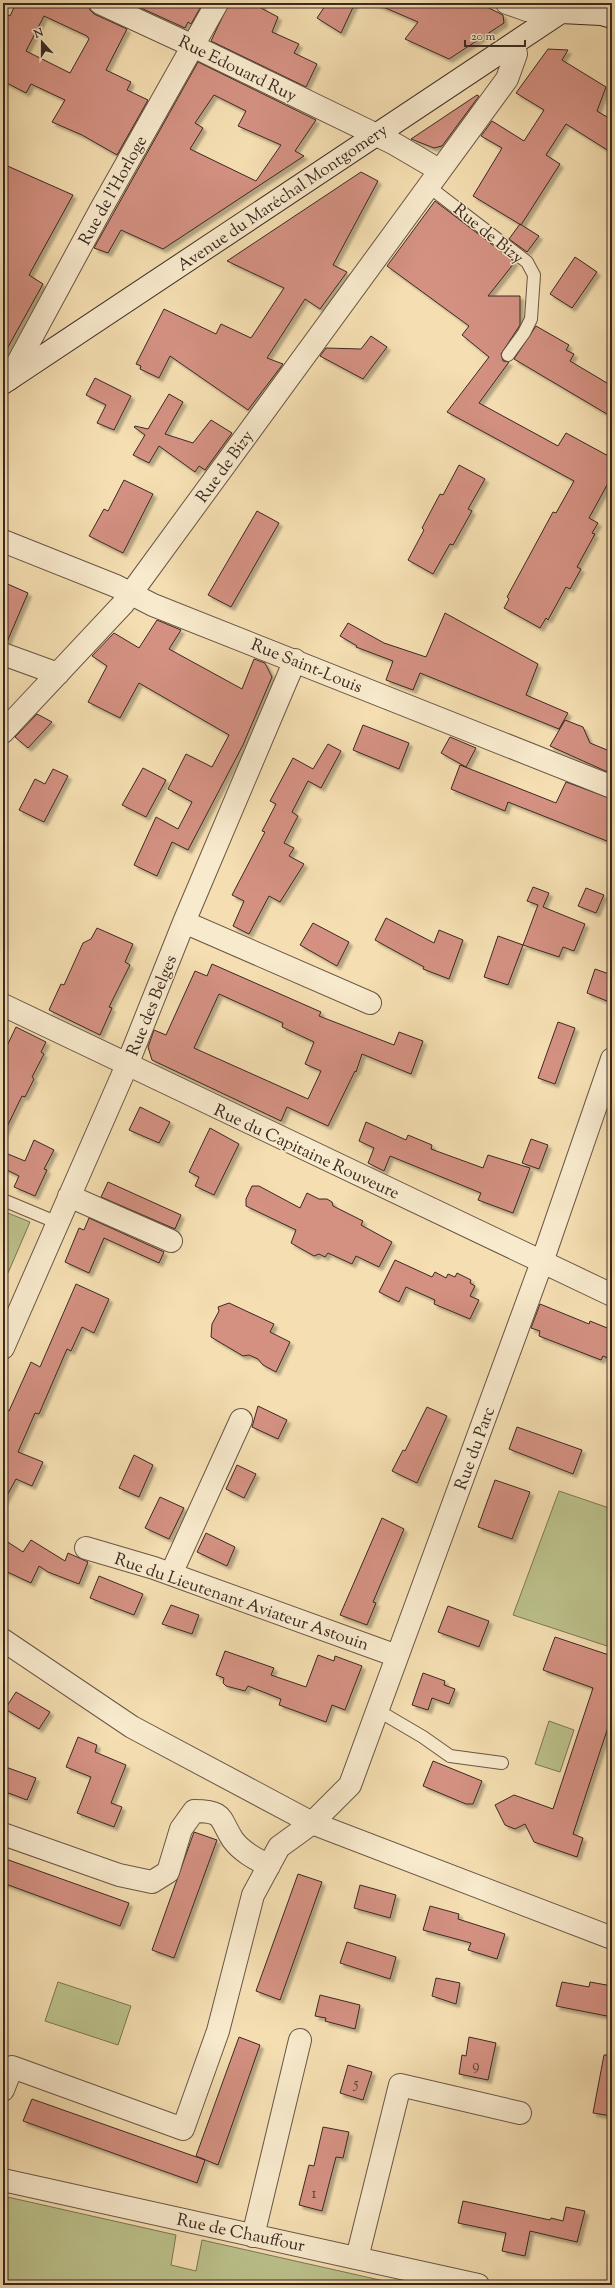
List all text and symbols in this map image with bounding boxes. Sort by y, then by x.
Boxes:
north arrow [22,22,62,62]
scale bar [465,22,525,48]
text: N [31,24,46,43]
text: 20 m [471,28,496,46]
street label: Rue Edouard Ruy [174,31,301,109]
street label: Avenue du Maréchal Montgomery [173,119,394,278]
street label: Rue de l'Horloge [74,132,154,250]
street label: Rue de Bizy [447,199,529,271]
street label: Rue de Bizy [191,426,260,508]
street label: Rue Saint-Louis [247,634,366,700]
street label: Rue des Belges [122,952,184,1060]
street label: Rue du Capitaine Rouveure [209,1099,403,1206]
street label: Rue du Parc [450,1403,502,1494]
street label: Rue du Lieutenant Aviateur Astouin [111,1548,372,1658]
house number: 9 [472,2056,480,2077]
house number: 5 [352,2074,359,2095]
house number: 1 [311,2184,317,2205]
street label: Rue de Chauffour [174,2209,308,2259]

